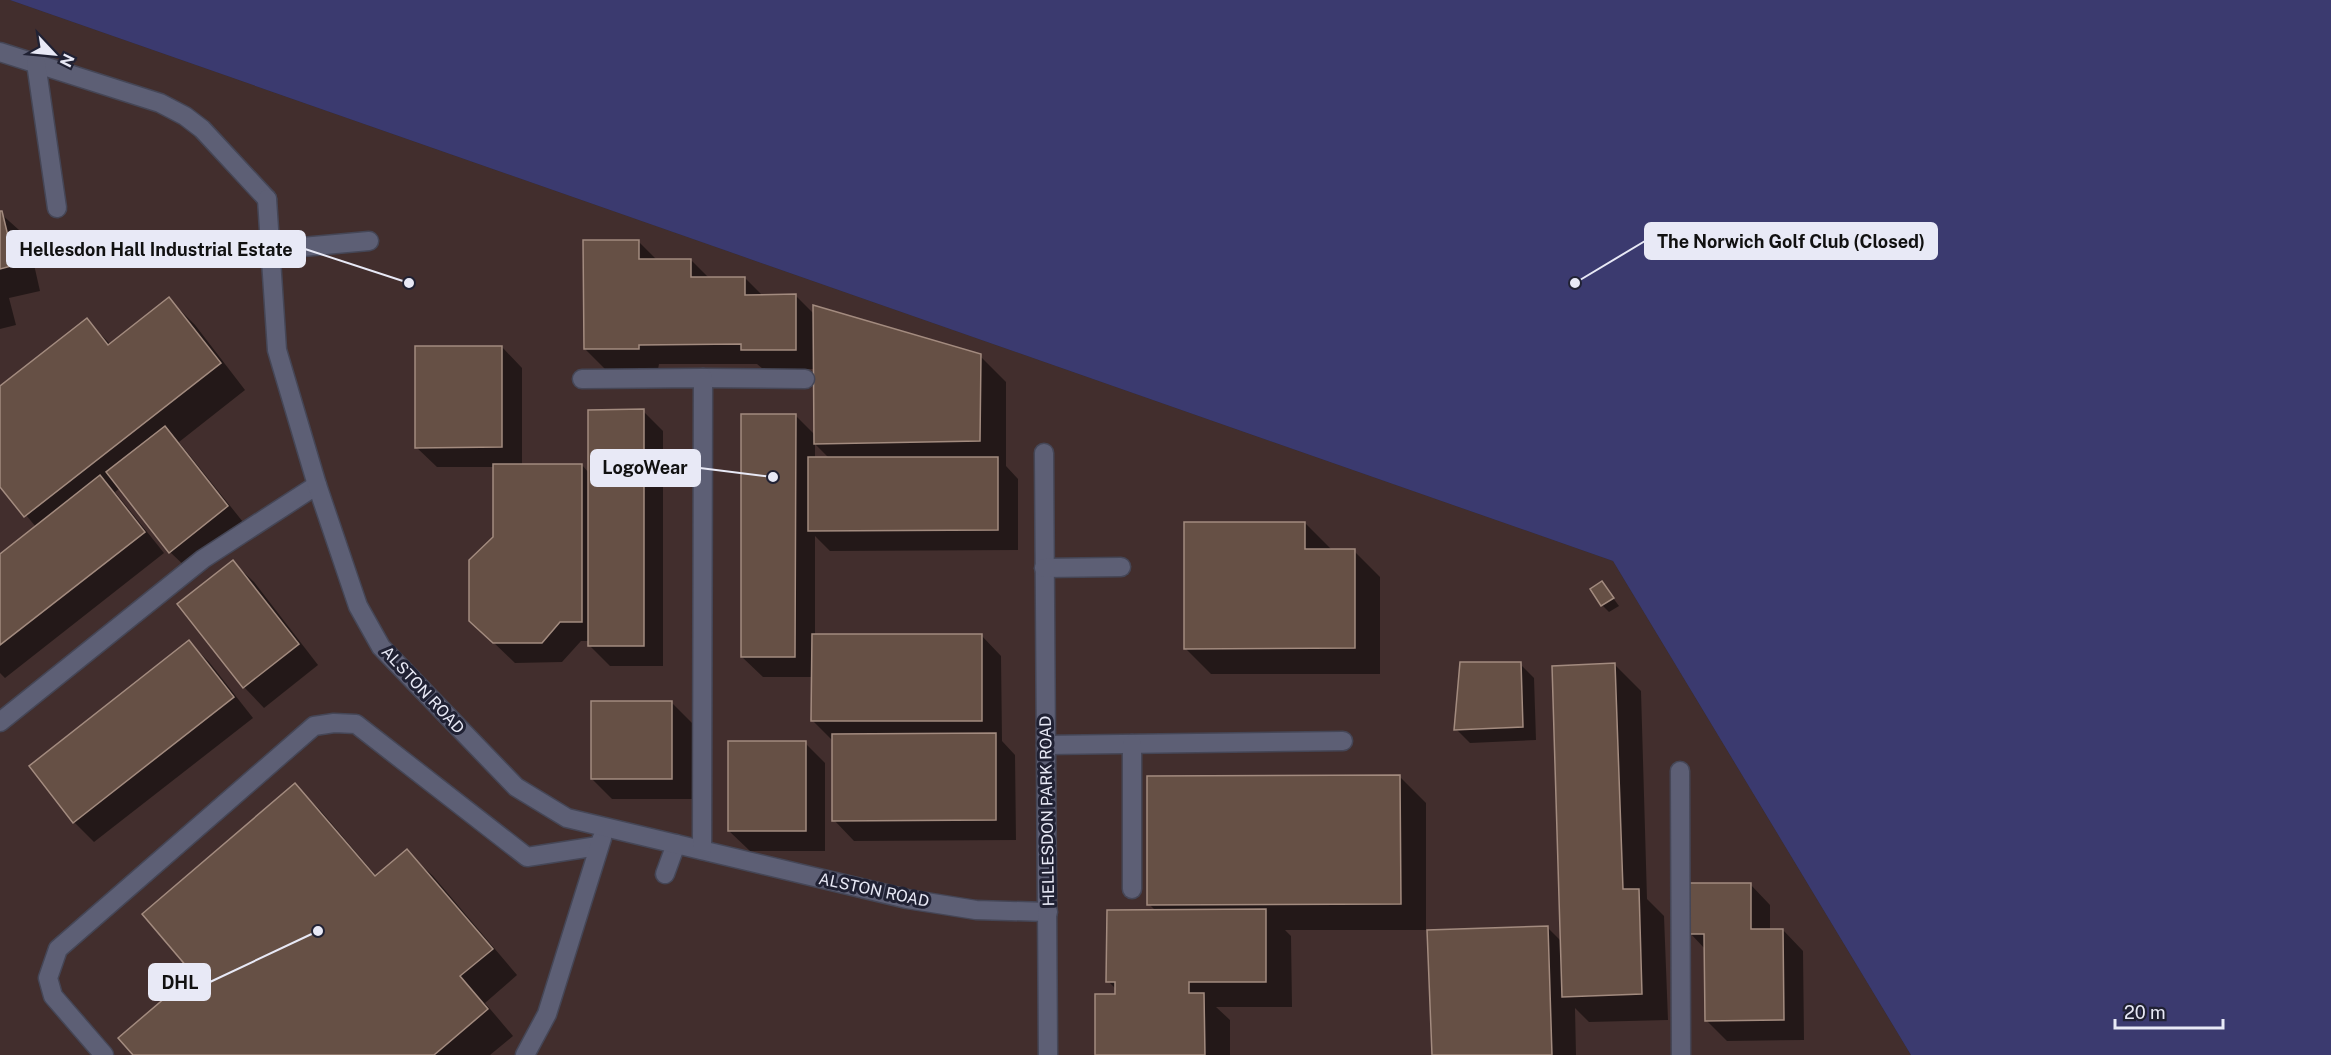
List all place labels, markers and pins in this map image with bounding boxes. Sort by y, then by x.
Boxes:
callout: The Norwich Golf Club (Closed) [1645,223,1937,259]
callout: Hellesdon Hall Industrial Estate [7,231,305,267]
callout: LogoWear [591,450,700,486]
callout: DHL [149,964,210,1000]

